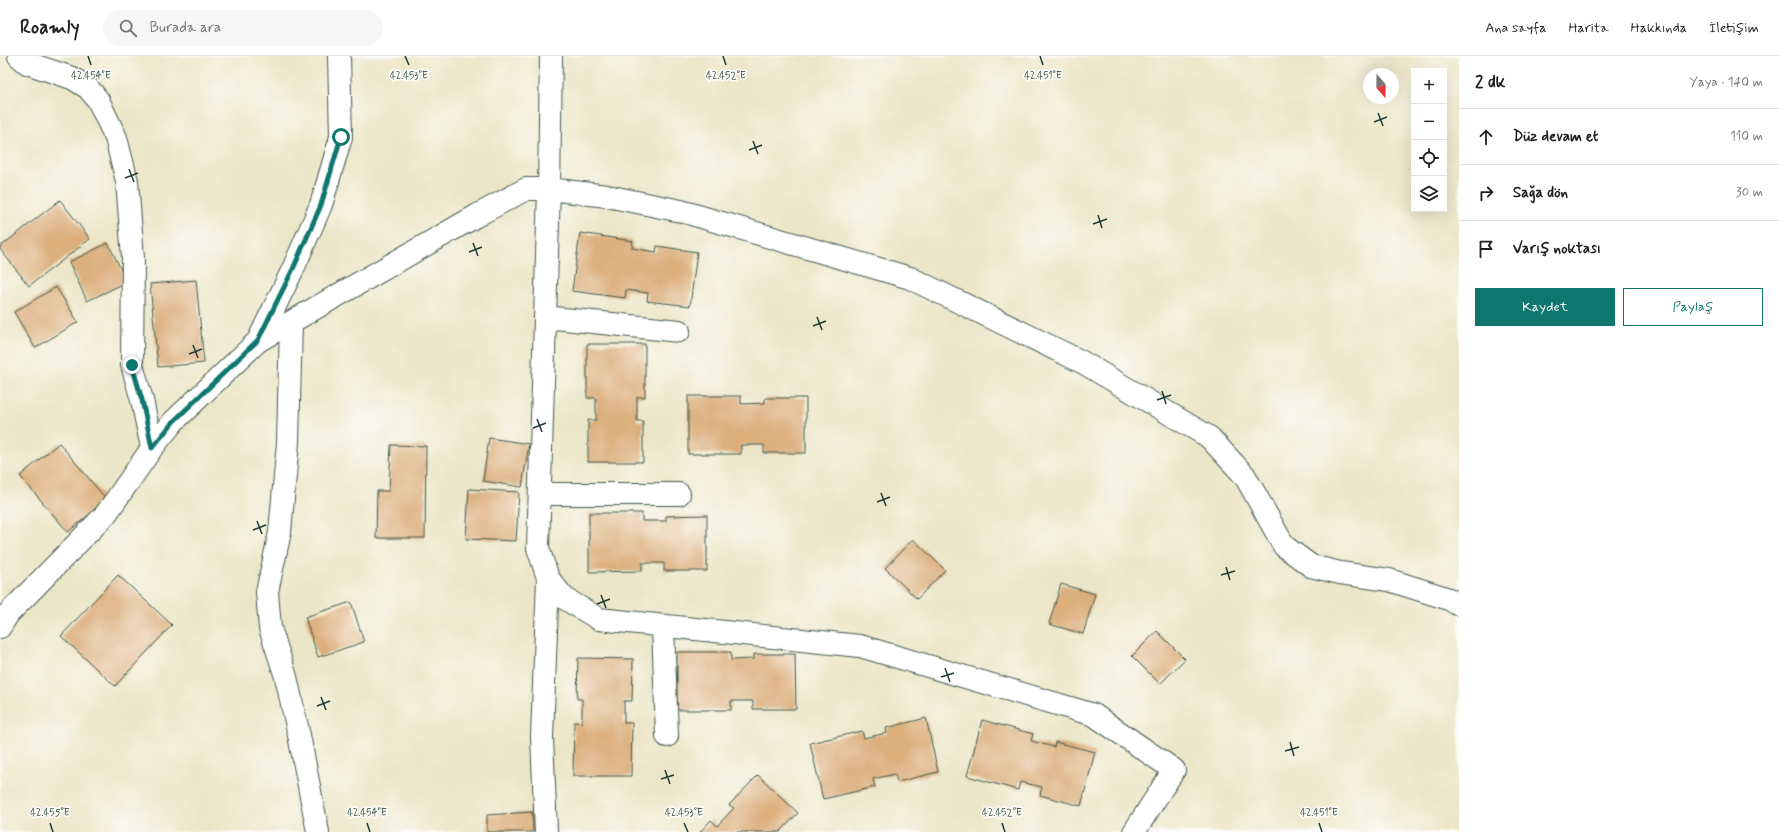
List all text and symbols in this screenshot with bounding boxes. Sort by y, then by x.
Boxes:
search box [103,10,383,46]
text: Roamly [20,15,79,40]
icon: search [117,17,139,39]
text: Burada ara [149,18,221,38]
text: Ana sayfa [1485,19,1546,37]
text: Harita [1568,19,1609,37]
text: Hakkında [1631,19,1687,37]
text: İletişim [1709,19,1759,37]
north arrow [1363,68,1399,104]
map controls [1411,68,1447,212]
button: + [1411,68,1447,104]
text: 42.454°E [71,69,111,83]
text: 42.453°E [390,69,428,83]
text: 42.452°E [706,69,746,83]
text: 42.451°E [1024,69,1062,83]
text: 2 dk [1475,71,1505,93]
text: Yaya · 140 m [1690,74,1763,91]
button: − [1411,104,1447,140]
icon: ahead [1475,126,1497,148]
text: Düz devam et [1513,127,1598,147]
route start [332,128,350,146]
text: 110 m [1730,128,1763,145]
button: locate [1411,140,1447,176]
button: layers [1411,176,1447,212]
icon: right [1475,182,1497,204]
text: Sağa dön [1513,183,1568,203]
text: 30 m [1736,184,1763,201]
icon: arrive [1475,238,1497,260]
text: Varış noktası [1513,239,1601,259]
button: Kaydet [1475,288,1615,326]
button: Paylaş [1623,288,1763,326]
route end [123,356,141,374]
text: 42.455°E [30,806,70,820]
text: 42.454°E [347,806,387,820]
text: 42.453°E [665,806,703,820]
text: 42.452°E [982,806,1022,820]
text: 42.451°E [1300,806,1338,820]

